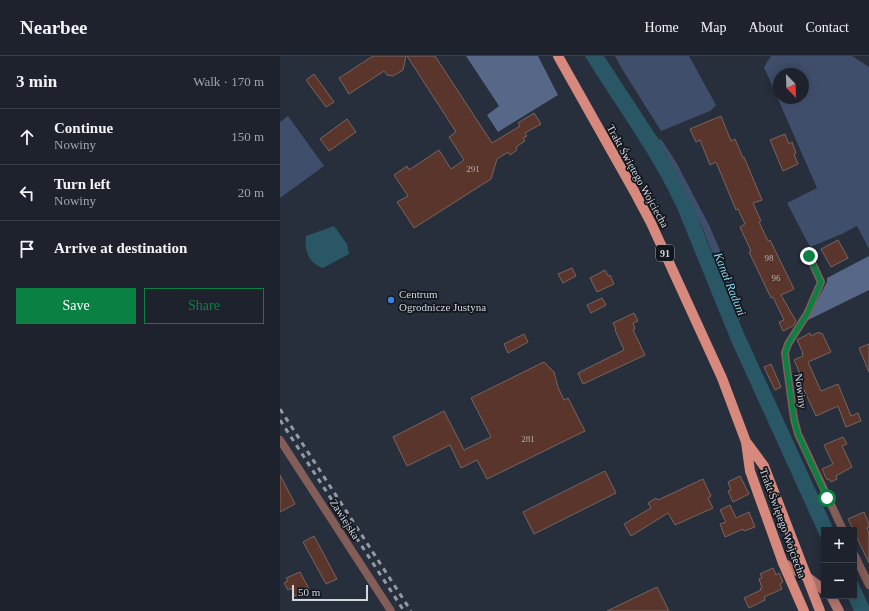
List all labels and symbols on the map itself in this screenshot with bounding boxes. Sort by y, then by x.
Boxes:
north arrow [773,68,809,104]
street label: Trakt Świętego Wojciecha [605,122,671,230]
house number: 291 [466,164,480,174]
road number: 91 [656,245,674,261]
route end [800,247,818,265]
water label: Kanał Raduni [711,249,749,318]
house number: 98 [765,253,774,263]
house number: 96 [772,273,781,283]
place label: Centrum Ogrodnicze Justyna [399,288,486,313]
marker: Centrum Ogrodnicze Justyna [386,295,396,305]
street label: Nowiny [793,373,809,410]
house number: 281 [521,434,535,444]
street label: Trakt Świętego Wojciecha [758,467,808,580]
route start [818,489,836,507]
street label: Zawiejska [328,497,362,541]
scale bar [292,583,368,602]

